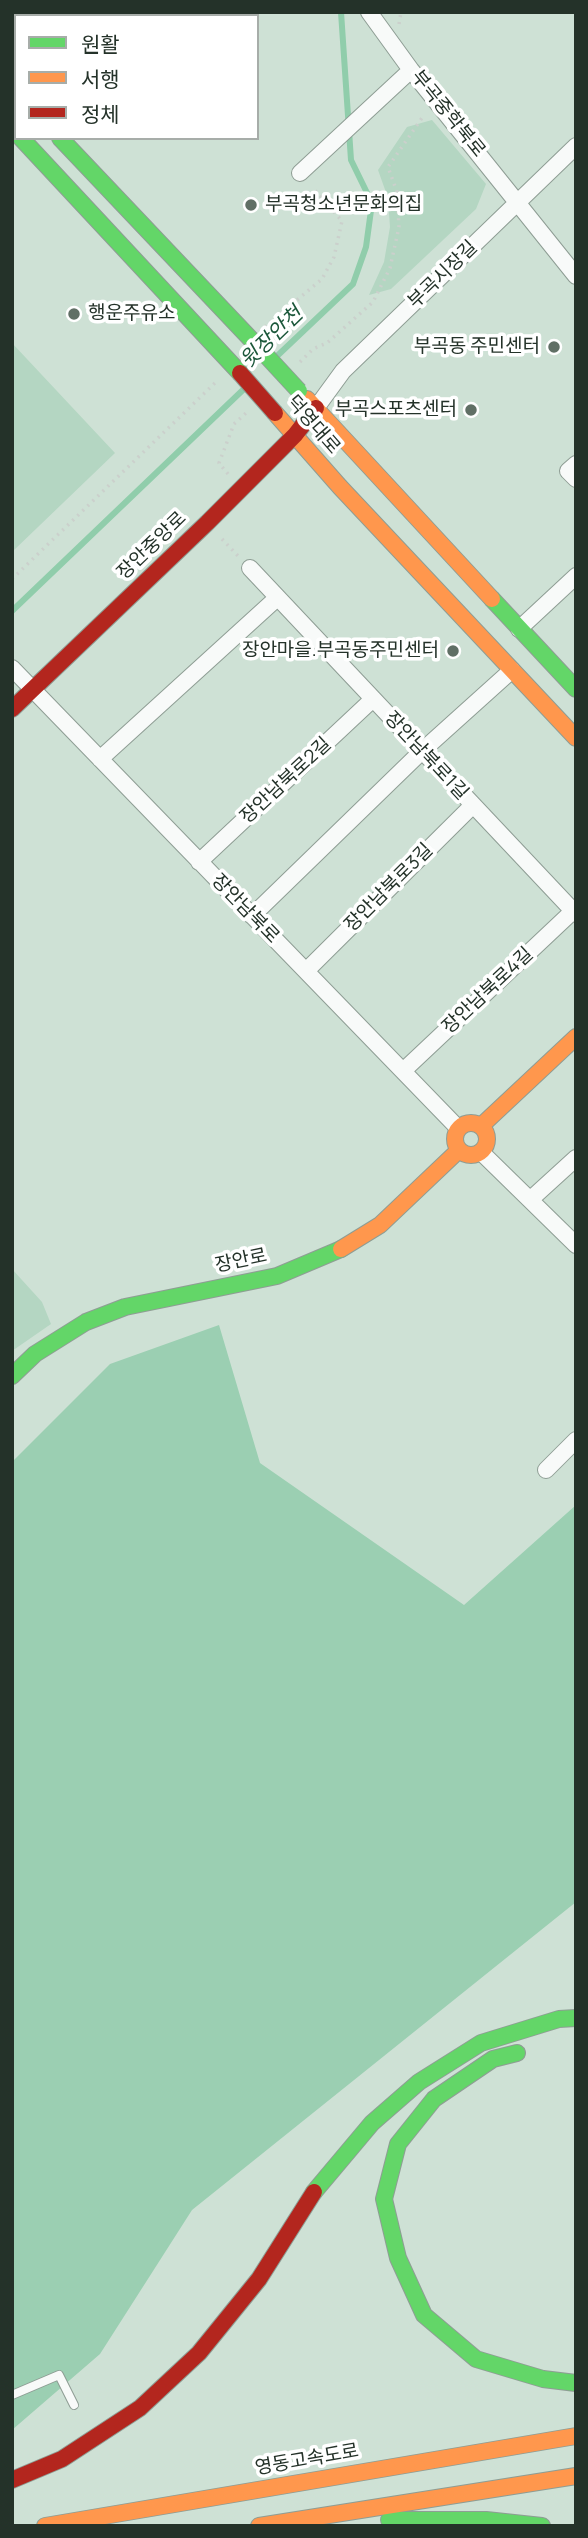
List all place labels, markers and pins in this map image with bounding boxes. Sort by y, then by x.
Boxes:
place label: 부곡청소년문화의집 [265,194,422,216]
marker: 부곡청소년문화의집 [243,197,259,213]
place label: 행운주유소 [88,303,175,325]
marker: 행운주유소 [66,306,82,322]
place label: 부곡동 주민센터 [414,336,540,358]
marker: 부곡동 주민센터 [546,339,562,355]
place label: 부곡스포츠센터 [335,399,457,421]
marker: 부곡스포츠센터 [463,402,479,418]
place label: 장안마을.부곡동주민센터 [242,640,439,662]
marker: 장안마을.부곡동주민센터 [445,643,461,659]

